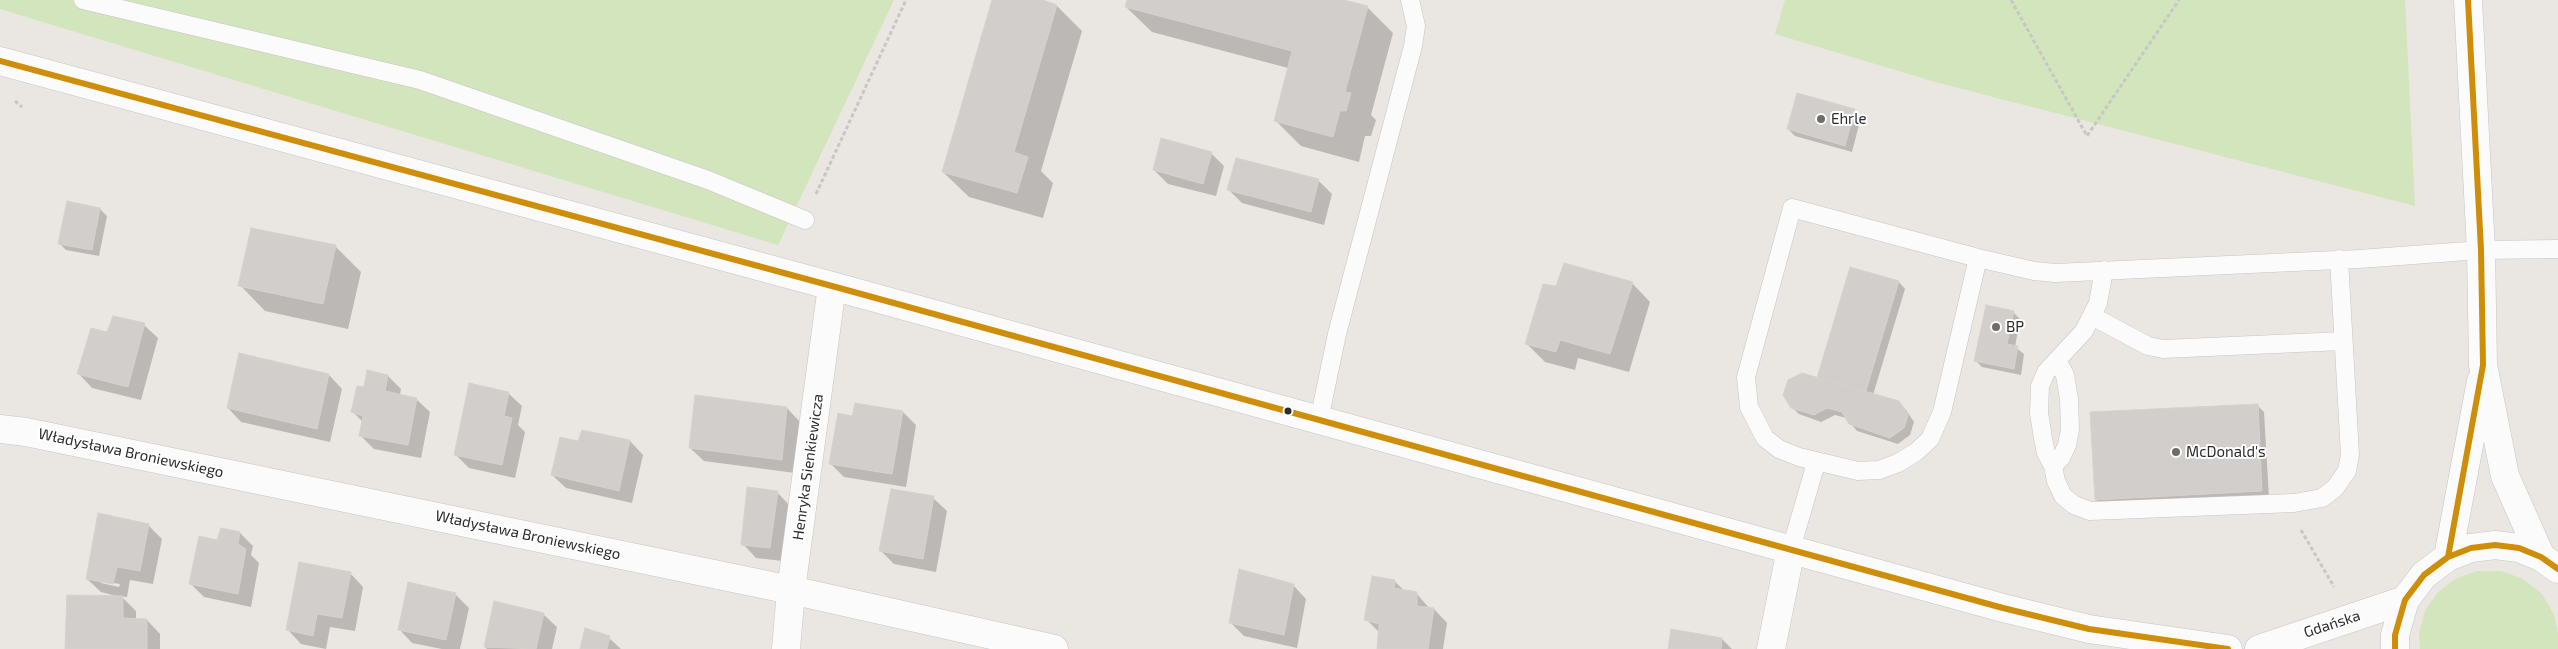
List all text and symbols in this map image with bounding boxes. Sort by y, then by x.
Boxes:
place label: Ehrle [1831,110,1867,128]
marker: Ehrle [1815,113,1827,125]
place label: BP [2006,318,2024,336]
marker: BP [1990,321,2002,333]
street label: Henryka Sienkiewicza [789,393,827,541]
unlabelled marker [1283,406,1293,416]
street label: Władysława Broniewskiego [37,425,225,481]
place label: McDonald's [2186,443,2266,461]
marker: McDonald's [2170,446,2182,458]
street label: Władysława Broniewskiego [434,507,622,563]
street label: Gdańska [2301,606,2363,642]

